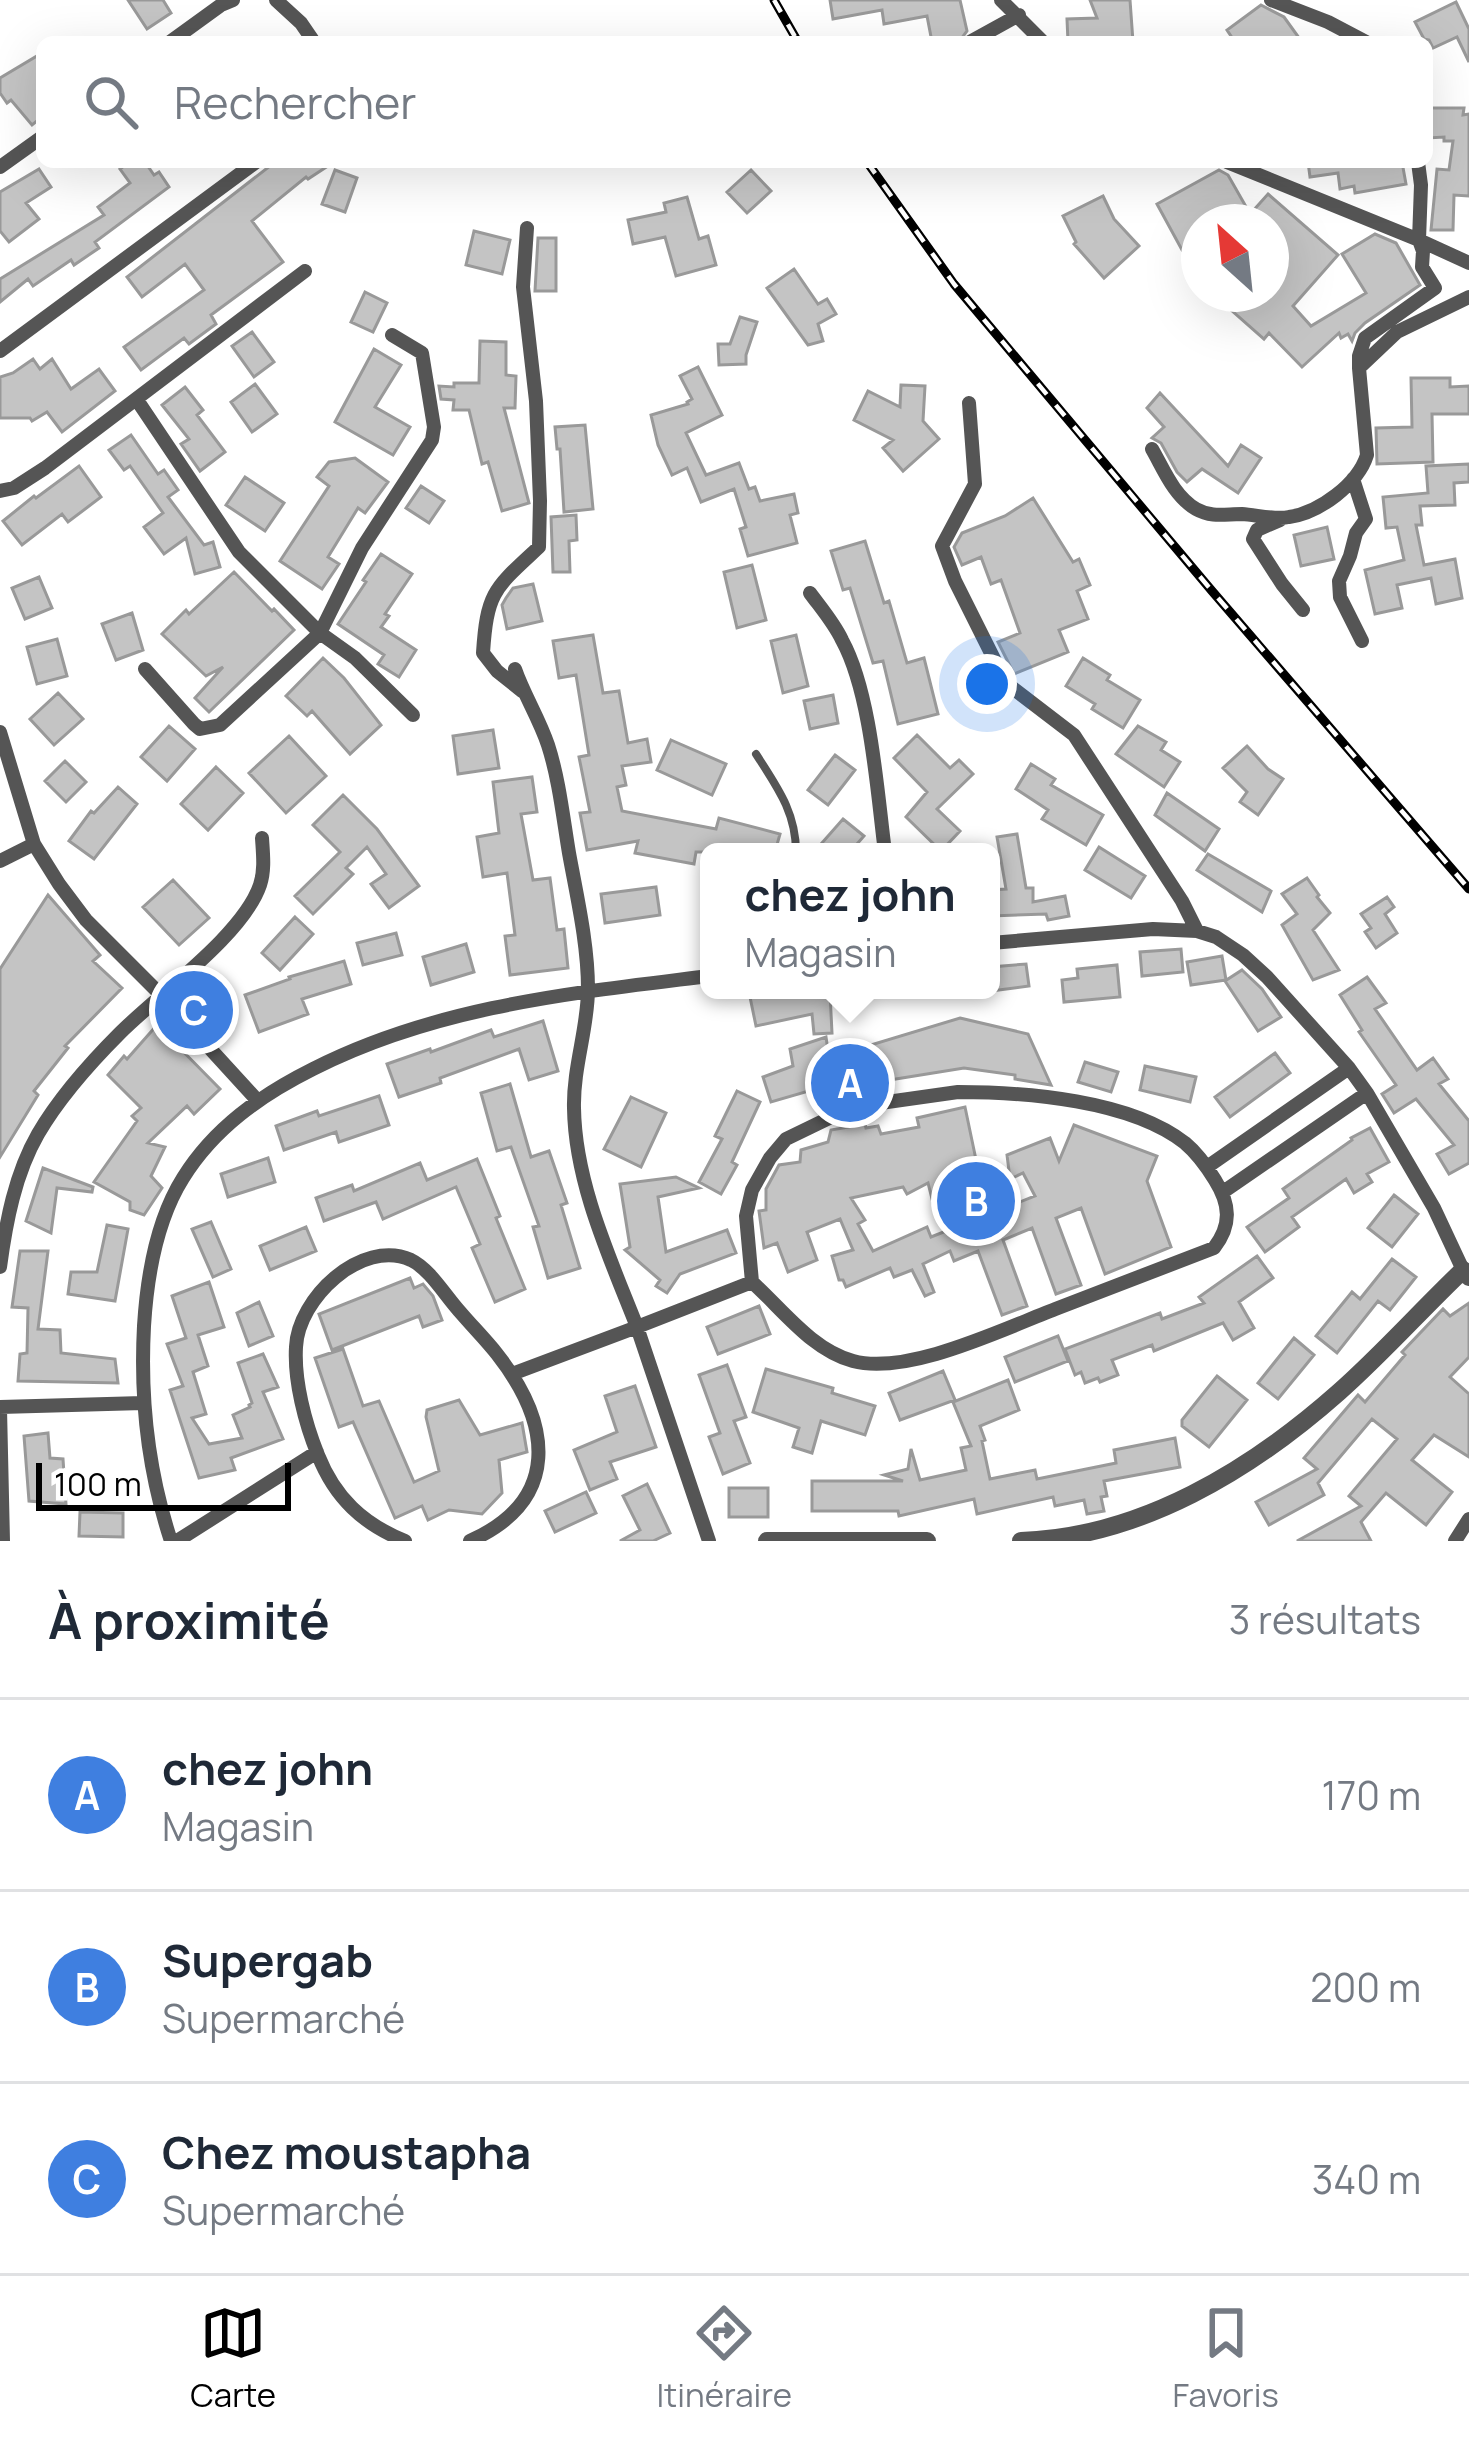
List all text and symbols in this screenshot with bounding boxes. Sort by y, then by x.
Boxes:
search box [36,36,1433,168]
icon: search [78,69,144,135]
text: Rechercher [174,71,417,133]
north arrow [1181,204,1289,312]
your location [957,654,1017,714]
popup [700,843,1000,999]
text: chez john [744,863,956,925]
text: Magasin [744,925,896,979]
pin: C [155,965,233,1055]
pin: A [811,1038,889,1128]
pin: B [937,1156,1015,1246]
scale bar [36,1457,291,1510]
text: 100 m [54,1461,142,1506]
text: À proximité [48,1585,330,1654]
text: 3 résultats [1229,1592,1421,1646]
text: chez john [162,1737,373,1799]
text: A [74,1768,100,1822]
text: 170 m [1322,1768,1421,1822]
text: Magasin [162,1799,314,1853]
text: Supergab [162,1929,373,1991]
text: B [75,1960,99,2014]
text: 200 m [1310,1960,1421,2014]
text: Supermarché [162,1991,405,2045]
text: Chez moustapha [162,2121,531,2183]
text: C [73,2152,101,2206]
text: 340 m [1312,2152,1421,2206]
text: Supermarché [162,2183,405,2237]
tab: Carte [190,2300,276,2417]
tab: Itinéraire [656,2300,792,2417]
tab: Favoris [1173,2300,1279,2417]

